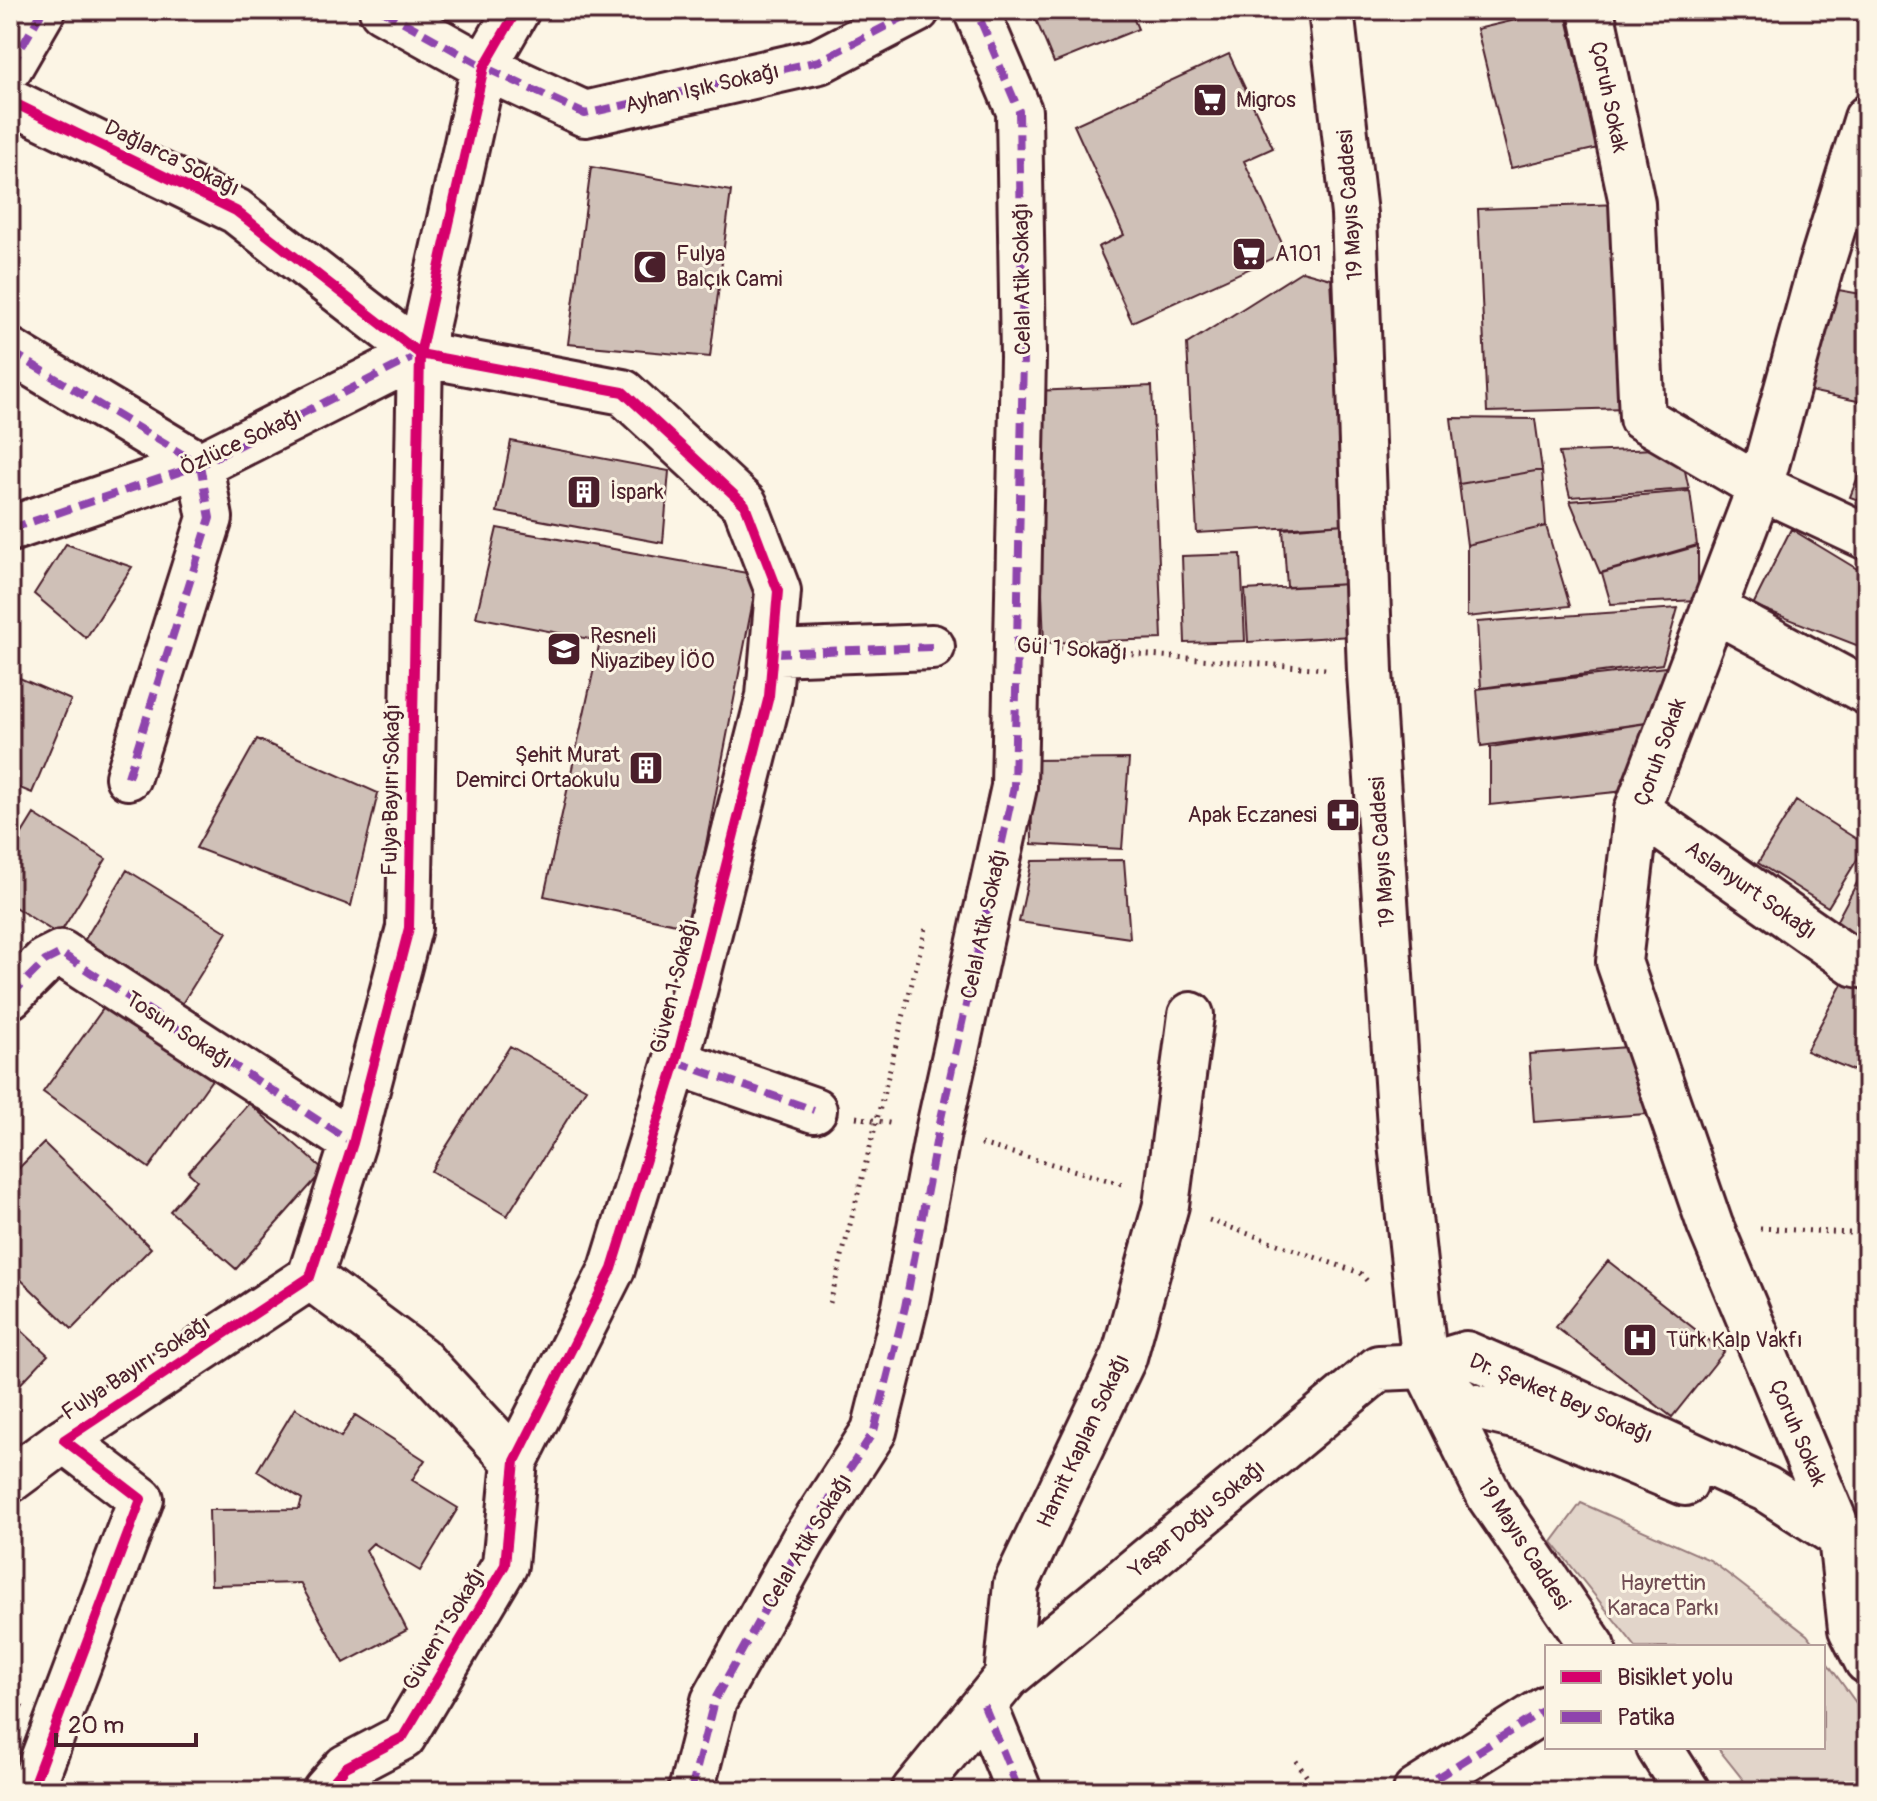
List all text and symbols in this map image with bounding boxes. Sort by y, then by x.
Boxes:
street label: Çoruh Sokak [1584,39,1634,155]
street label: Ayhan Işık Sokağı [622,57,782,119]
supermarket icon: Migros [1191,81,1229,119]
place label: Migros [1236,86,1296,114]
street label: Dağlarca Sokağı [100,113,244,203]
street label: 19 Mayıs Caddesi [1331,129,1369,281]
street label: Celal Atik Sokağı [1007,203,1037,355]
supermarket icon: A101 [1230,235,1268,273]
place label: Fulya Balçık Cami [676,240,783,293]
place label: A101 [1275,240,1322,268]
mosque icon: Fulya Balçık Cami [631,248,669,286]
street label: Özlüce Sokağı [176,402,306,482]
building icon: İspark [565,473,603,511]
place label: İspark [610,478,664,506]
place label: Resneli Niyazibey İÖO [590,622,715,675]
school or university icon: Resneli Niyazibey İÖO [545,630,583,668]
street label: Gül 1 Sokağı [1016,631,1128,667]
street label: Çoruh Sokak [1628,694,1692,810]
street label: Fulya Bayırı Sokağı [376,704,406,876]
place label: Şehit Murat Demirci Ortaokulu [455,741,620,794]
building icon: Şehit Murat Demirci Ortaokulu [627,749,665,787]
street label: 19 Mayıs Caddesi [1363,776,1401,928]
pharmacy icon: Apak Eczanesi [1324,796,1362,834]
place label: Apak Eczanesi [1187,801,1317,829]
street label: Aslanyurt Sokağı [1680,834,1822,946]
street label: Celal Atik Sokağı [954,847,1014,1001]
street label: Güven 1 Sokağı [644,915,704,1057]
street label: Tosun Sokağı [120,985,238,1075]
street label: Fulya Bayırı Sokağı [56,1309,216,1427]
hospital icon: Türk Kalp Vakfı [1621,1321,1659,1359]
place label: Türk Kalp Vakfı [1666,1326,1803,1354]
street label: Dr. Şevket Bey Sokağı [1465,1347,1657,1449]
street label: Hamit Kaplan Sokağı [1030,1350,1136,1532]
street label: Çoruh Sokak [1763,1376,1833,1490]
street label: Yaşar Doğu Sokağı [1122,1454,1271,1585]
street label: Celal Atik Sokağı [756,1468,858,1614]
street label: 19 Mayıs Caddesi [1471,1473,1577,1615]
street label: Güven 1 Sokağı [396,1562,492,1696]
park label: Hayrettin Karaca Parkı [1607,1569,1719,1622]
legend [1545,1645,1825,1749]
text: Bisiklet yolu [1617,1663,1733,1692]
scale bar [56,1697,196,1747]
text: Patika [1617,1703,1675,1732]
text: 20 m [68,1711,124,1740]

